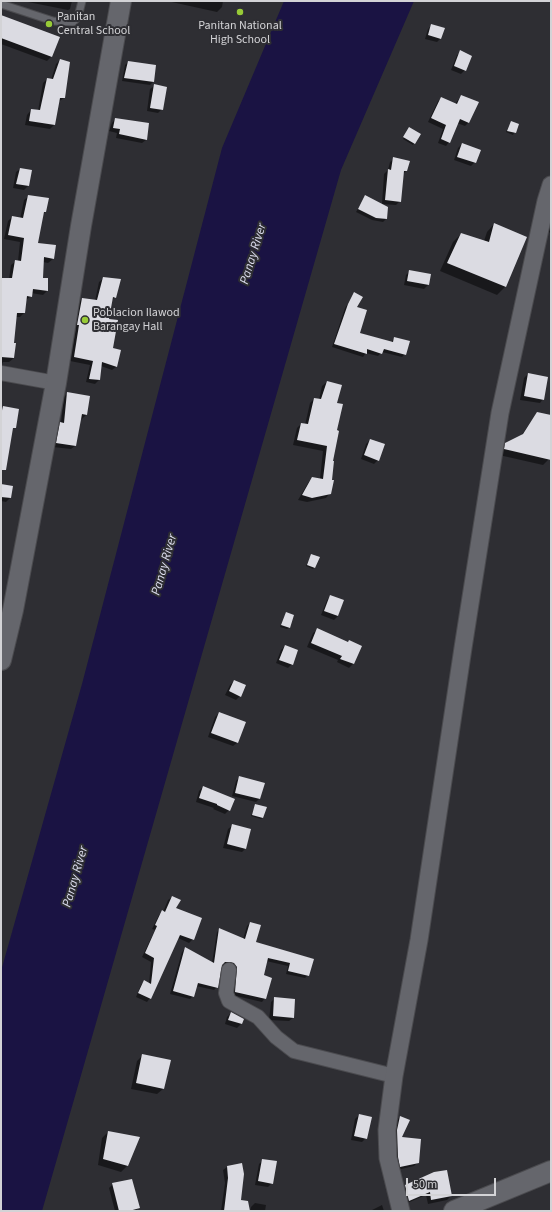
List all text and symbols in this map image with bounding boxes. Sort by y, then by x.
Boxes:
marker: Panitan National High School [235,7,245,17]
place label: Panitan Central School [57,10,130,38]
marker: Panitan Central School [44,19,54,29]
place label: Panitan National High School [198,19,282,47]
water label: Panay River [237,222,271,286]
place label: Poblacion Ilawod Barangay Hall [93,306,180,334]
marker: Poblacion Ilawod Barangay Hall [80,315,90,325]
water label: Panay River [149,533,181,597]
water label: Panay River [60,845,92,909]
scale bar [408,1170,498,1196]
text: 50 m [413,1176,437,1193]

